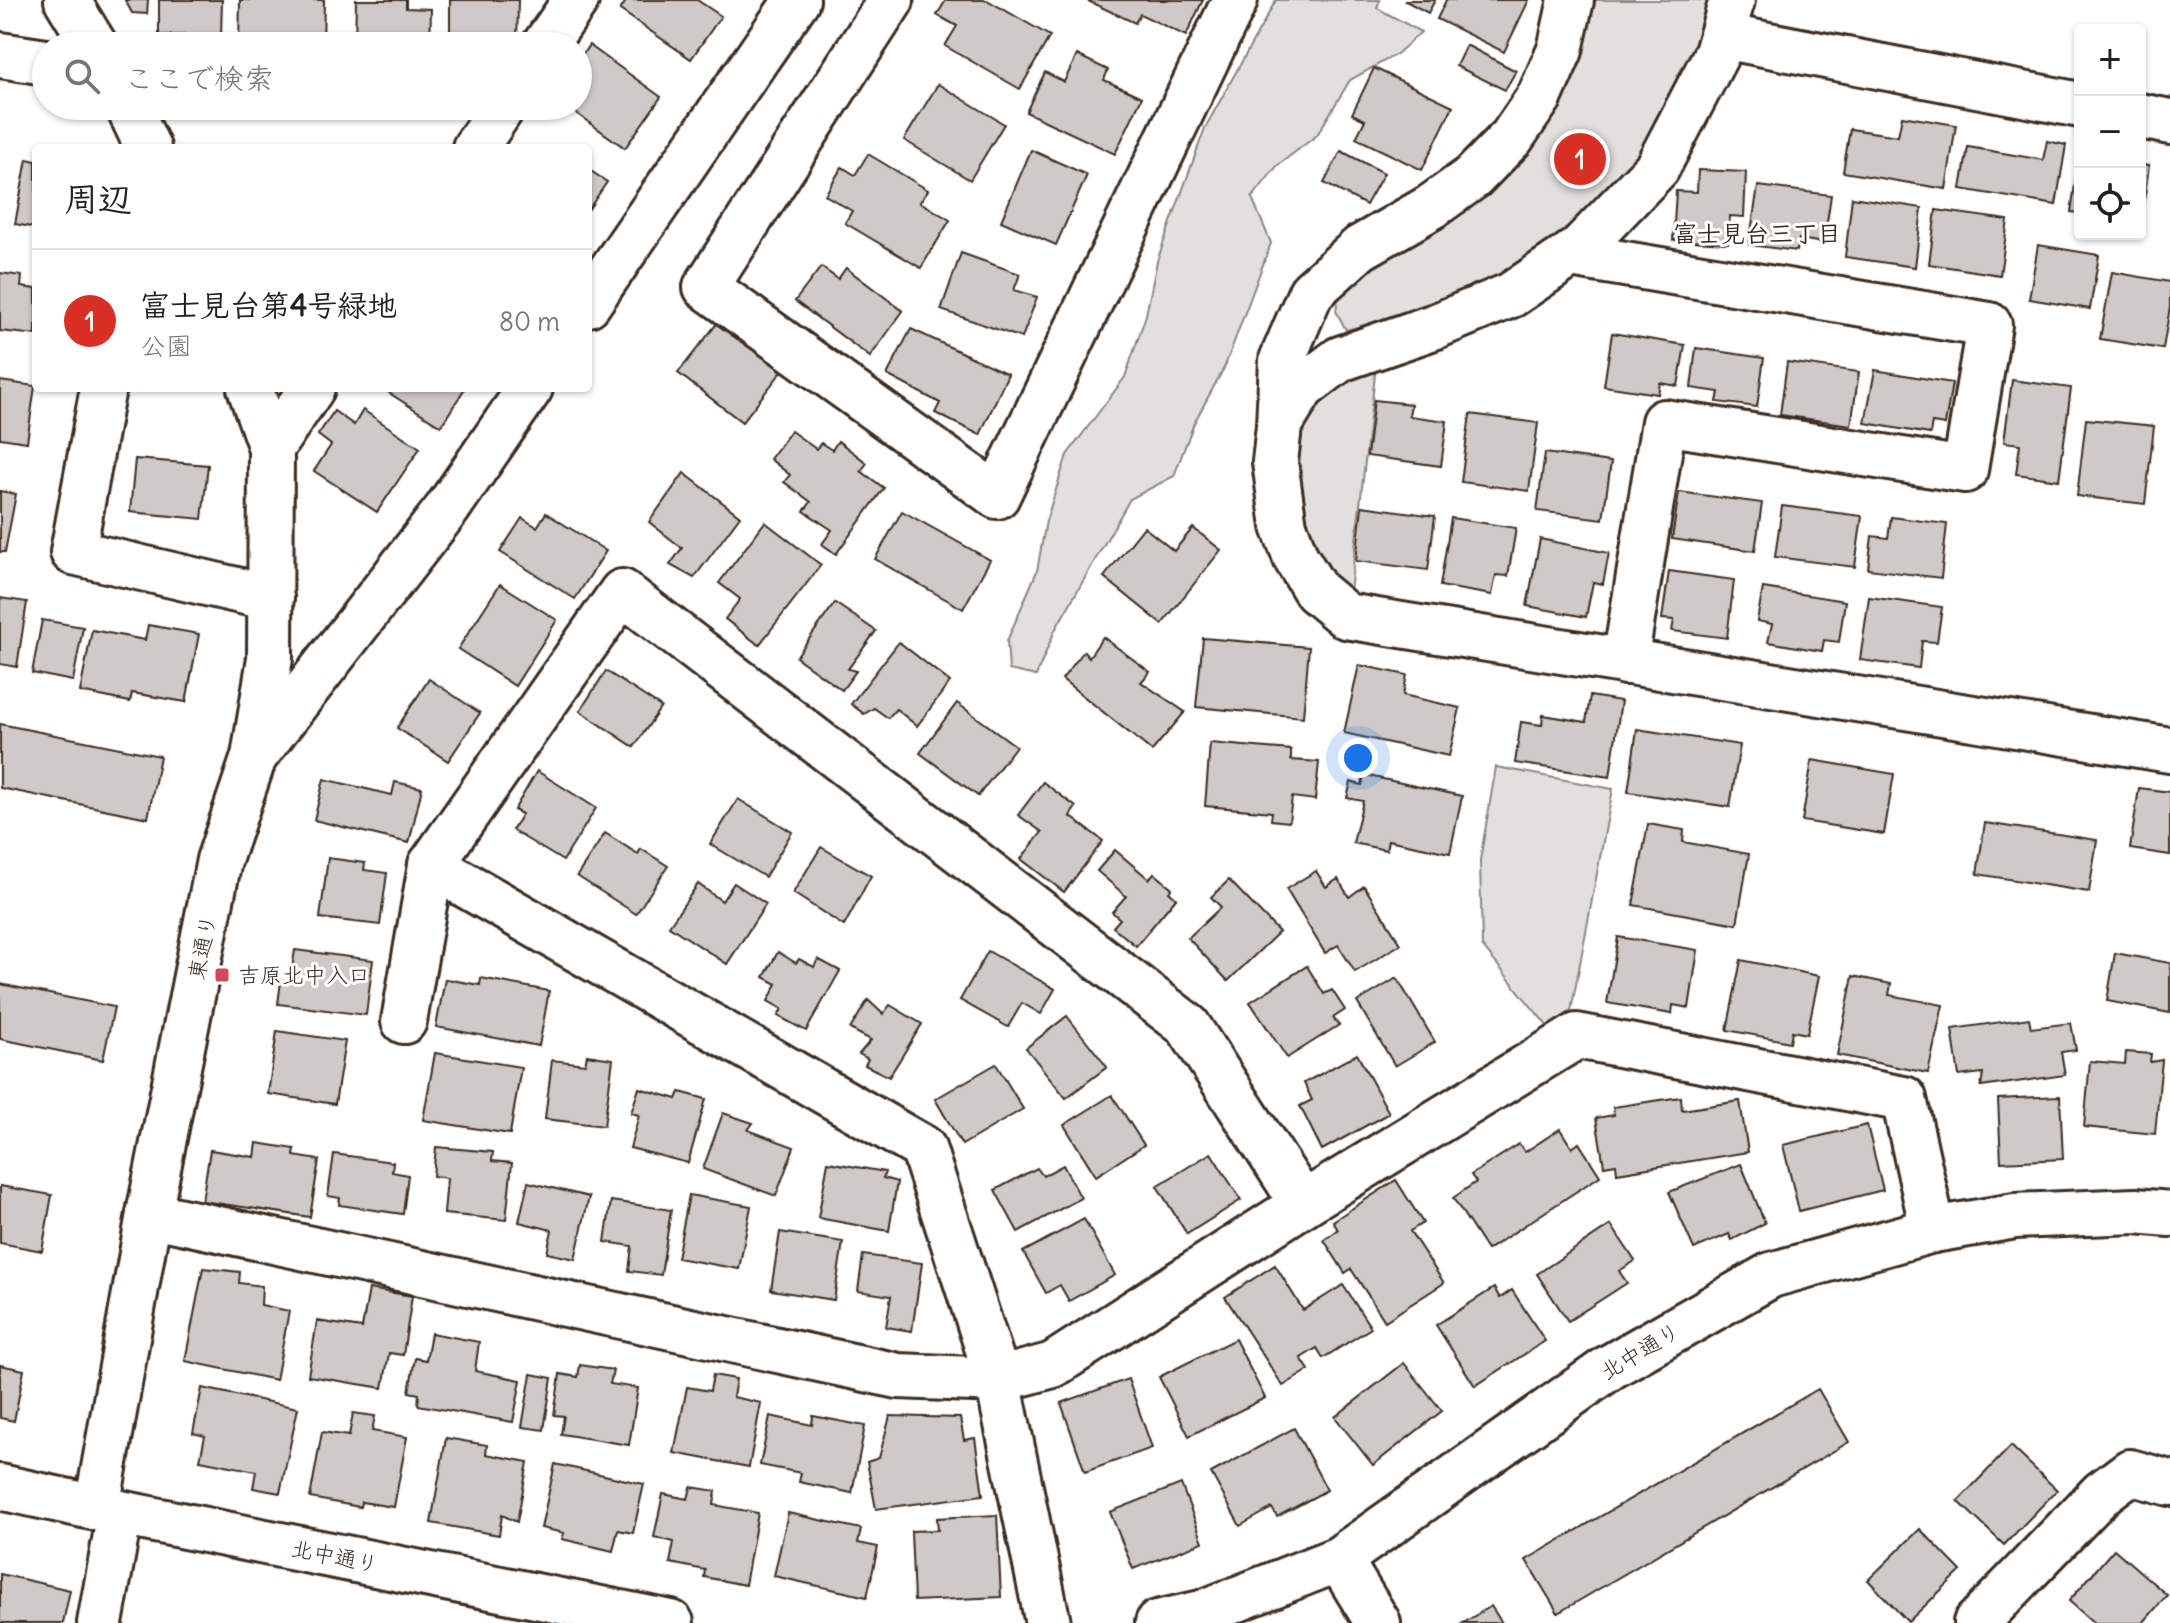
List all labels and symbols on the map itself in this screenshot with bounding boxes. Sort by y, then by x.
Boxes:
pin: 1 [1554,129,1606,189]
district label: 富士見台三丁目 [1673,218,1841,248]
your location [1338,738,1378,778]
street label: 東通り [182,912,222,982]
place label: 吉原北中入口 [238,961,370,989]
marker: 吉原北中入口 [213,966,231,984]
street label: 北中通り [1595,1316,1685,1386]
street label: 北中通り [289,1534,381,1578]

